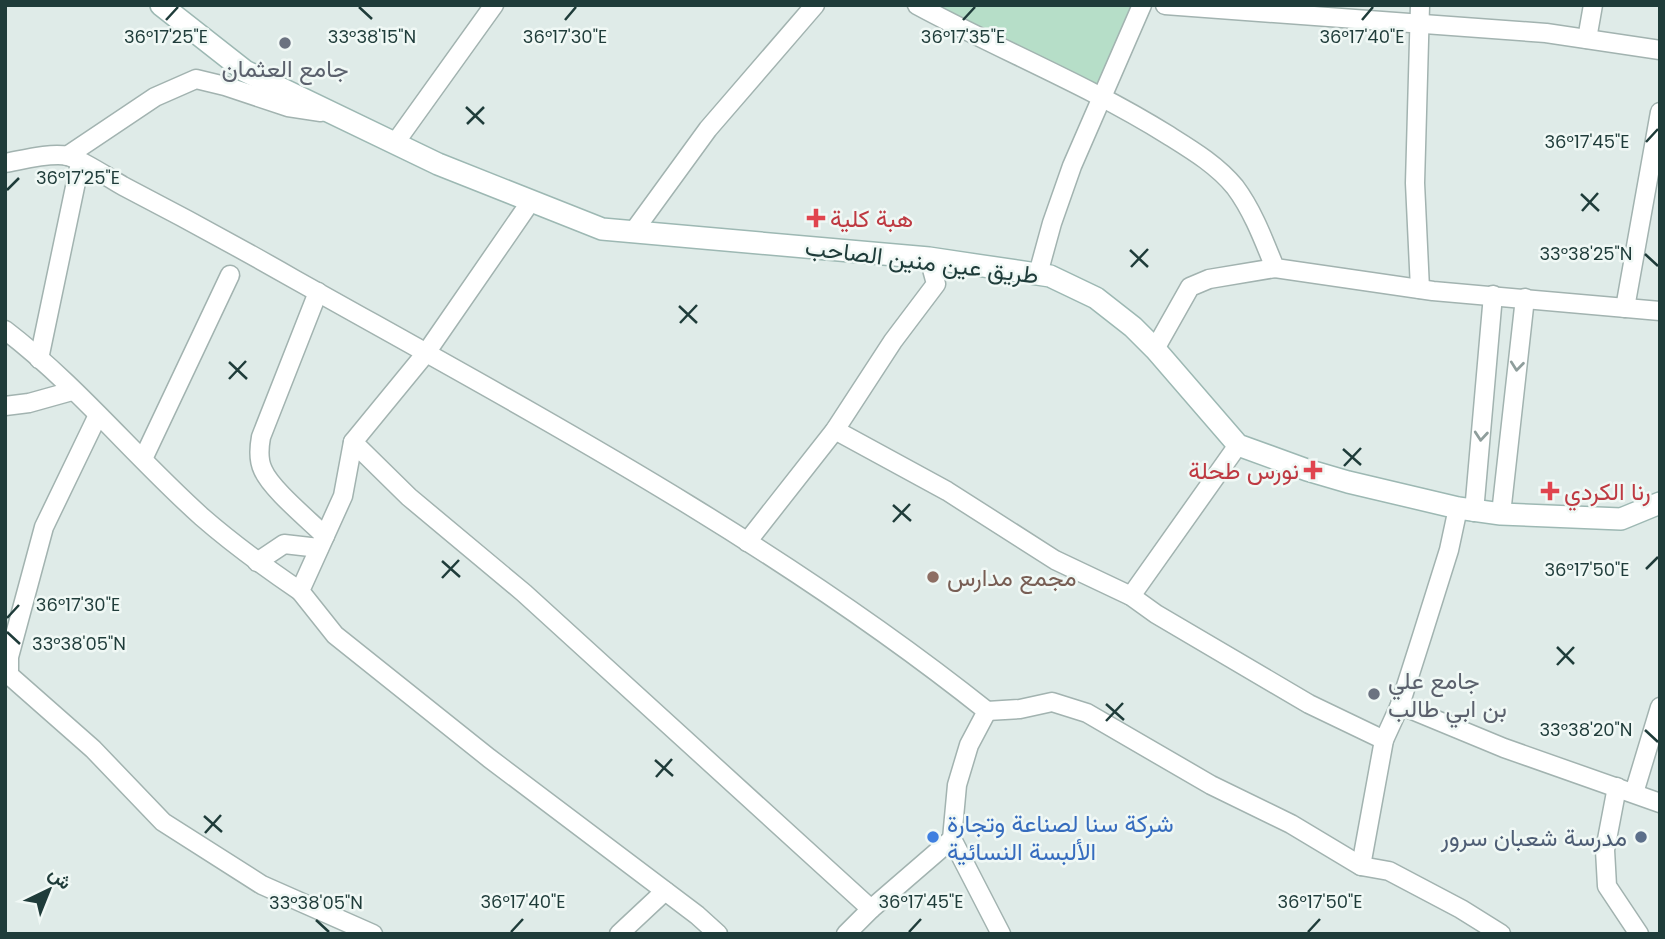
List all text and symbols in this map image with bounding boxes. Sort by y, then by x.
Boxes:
text: 36°17'25"E [124,24,208,49]
text: 33°38'15"N [328,24,416,49]
text: 36°17'30"E [523,24,607,49]
text: 36°17'35"E [921,24,1005,49]
text: 36°17'40"E [1320,24,1404,49]
marker: جامع العثمان [277,35,293,51]
place label: جامع العثمان [221,52,349,86]
text: 36°17'45"E [1545,129,1629,154]
text: 36°17'25"E [36,165,120,190]
place label: هبة كلية [830,202,913,235]
marker: هبة كلية [808,210,824,226]
street label: طريق عين منين الصاحب [803,230,1041,292]
text: 33°38'25"N [1540,241,1632,266]
one-way arrow [1510,360,1525,372]
one-way arrow [1474,431,1489,442]
place label: نورس طحلة [1188,454,1299,487]
marker: نورس طحلة [1305,462,1321,478]
place label: رنا الكردي [1564,475,1651,511]
marker: رنا الكردي [1542,483,1558,499]
text: 36°17'50"E [1545,557,1629,582]
place label: مجمع مدارس [947,561,1077,595]
marker: مجمع مدارس [925,569,941,585]
text: 36°17'30"E [36,592,120,617]
text: 33°38'05"N [32,631,126,656]
place label: جامع علي بن ابي طالب [1388,664,1507,728]
marker: جامع علي بن ابي طالب [1366,686,1382,702]
text: 33°38'20"N [1540,717,1632,742]
place label: شركة سنا لصناعة وتجارة الألبسة النسائية [947,807,1174,868]
place label: مدرسة شعبان سرور [1440,821,1627,854]
marker: شركة سنا لصناعة وتجارة الألبسة النسائية [925,829,941,845]
marker: مدرسة شعبان سرور [1633,829,1649,845]
north arrow [14,855,84,925]
text: ش [43,860,78,896]
text: 36°17'40"E [481,889,565,914]
text: 36°17'45"E [879,889,963,914]
text: 36°17'50"E [1278,889,1362,914]
text: 33°38'05"N [269,890,363,915]

